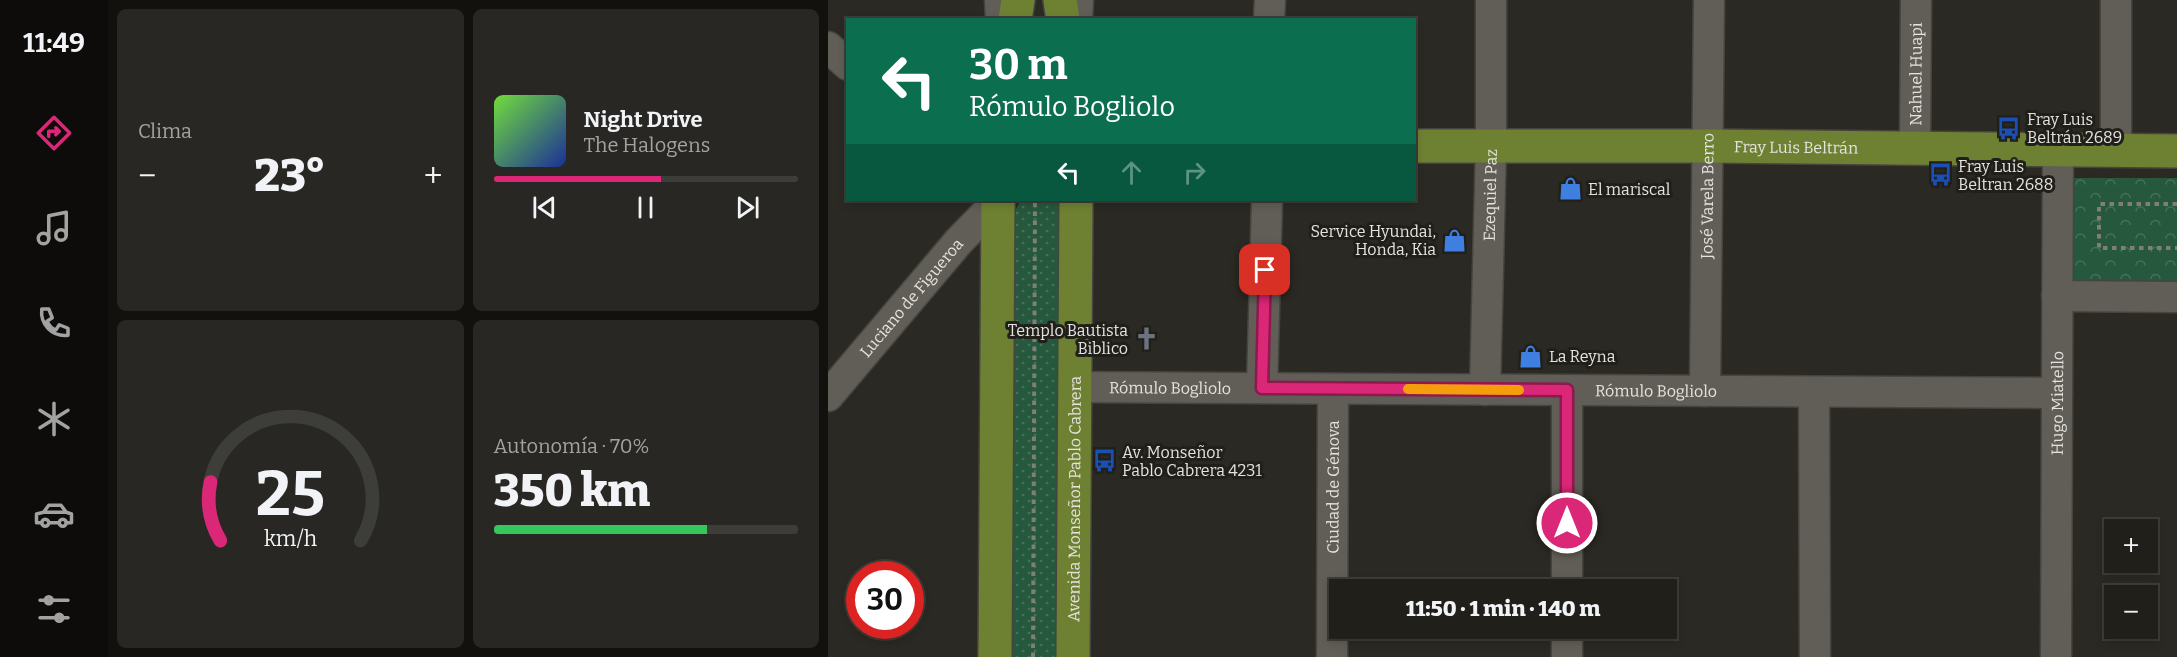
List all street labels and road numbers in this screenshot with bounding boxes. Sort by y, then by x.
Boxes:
street label: Nahuel Huapi [1906,22,1926,126]
street label: José Varela Berro [1697,133,1718,260]
street label: Fray Luis Beltrán [1734,137,1858,158]
street label: Ezequiel Paz [1480,148,1501,241]
street label: Luciano de Figueroa [856,234,967,361]
street label: Hugo Miatello [2048,351,2067,455]
street label: Avenida Monseñor Pablo Cabrera [1064,376,1085,622]
street label: Rómulo Bogliolo [1109,378,1231,398]
street label: Rómulo Bogliolo [1595,381,1717,401]
street label: Ciudad de Génova [1323,420,1343,554]

